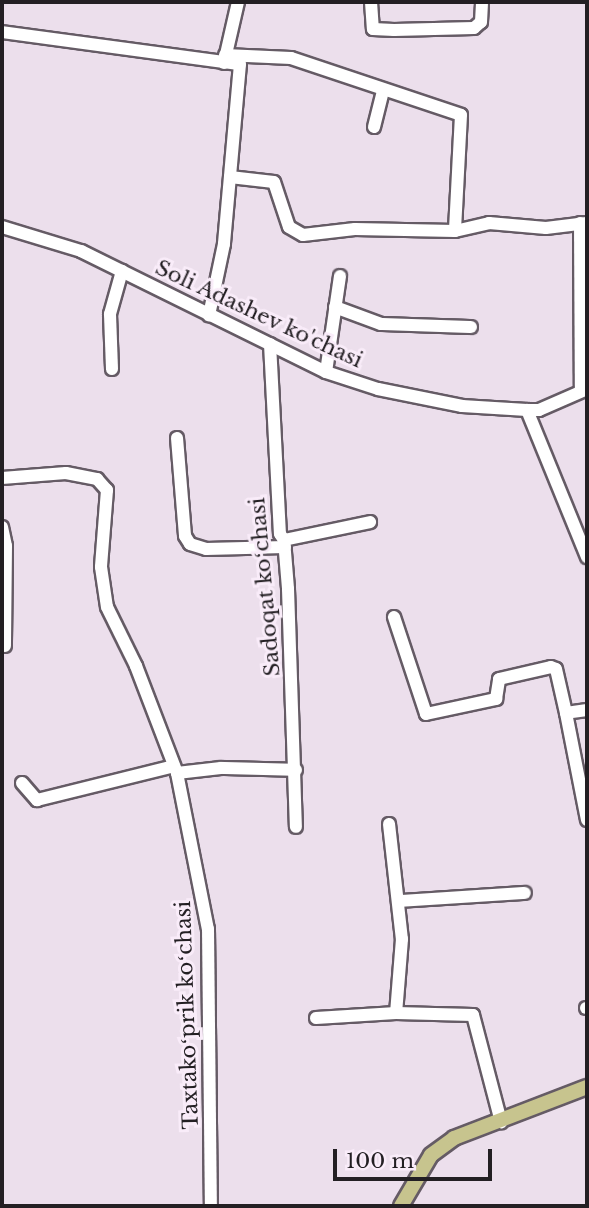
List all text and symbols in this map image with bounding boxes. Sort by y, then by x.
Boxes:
street label: Soli Adashev ko'chasi [151,255,367,373]
street label: Sadoqat koʻchasi [245,497,285,677]
street label: Taxtakoʻprik koʻchasi [170,900,204,1130]
scale bar [337,1134,496,1178]
text: 100 m [346,1148,414,1174]

